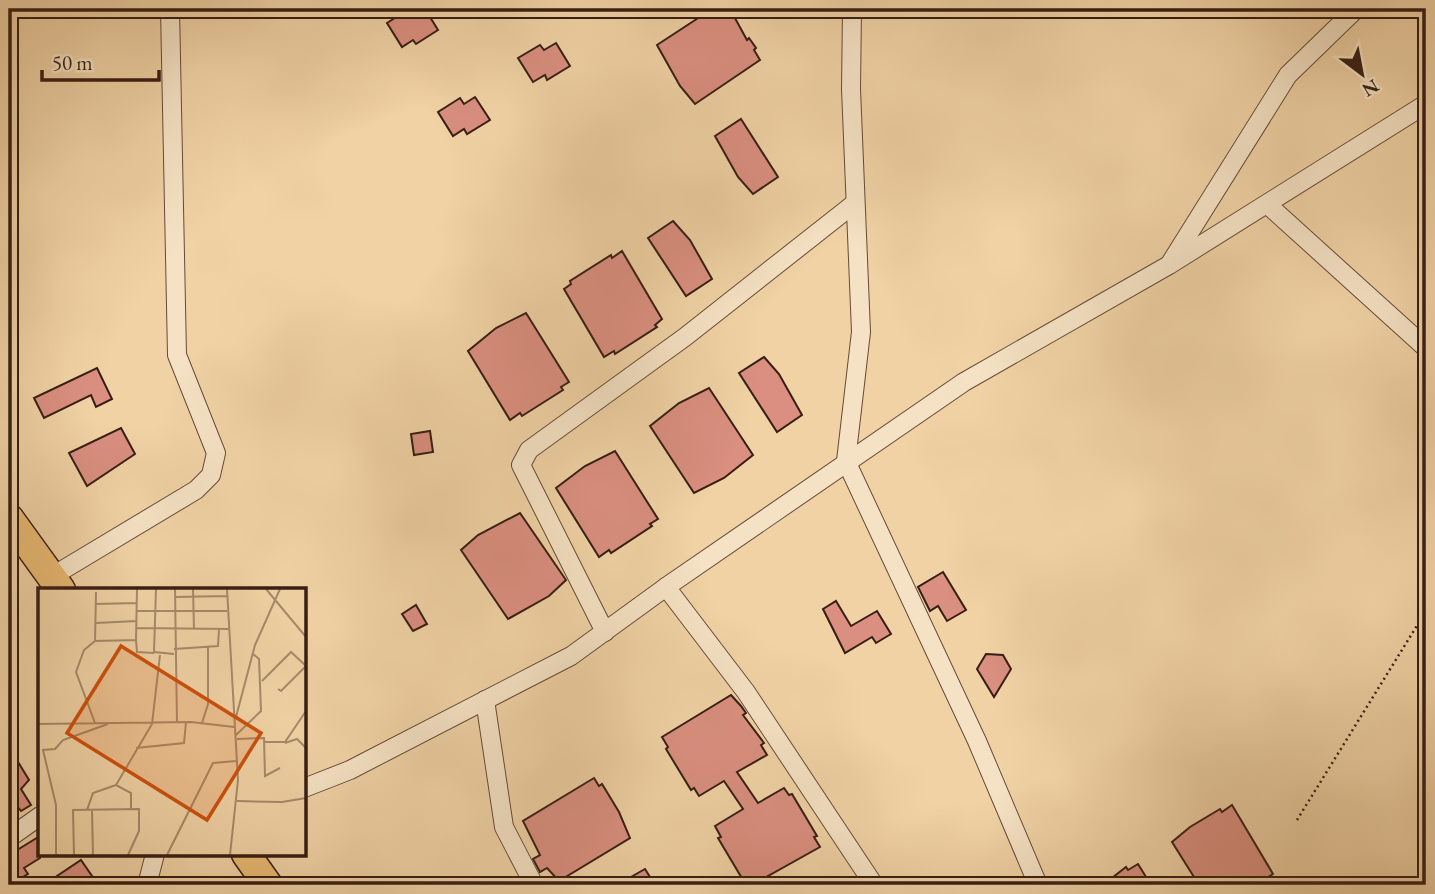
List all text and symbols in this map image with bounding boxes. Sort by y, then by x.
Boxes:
scale bar [42,38,159,82]
north arrow [1326,38,1396,108]
text: 50 m [52,49,93,76]
text: N [1357,73,1384,103]
inset map [38,588,306,856]

